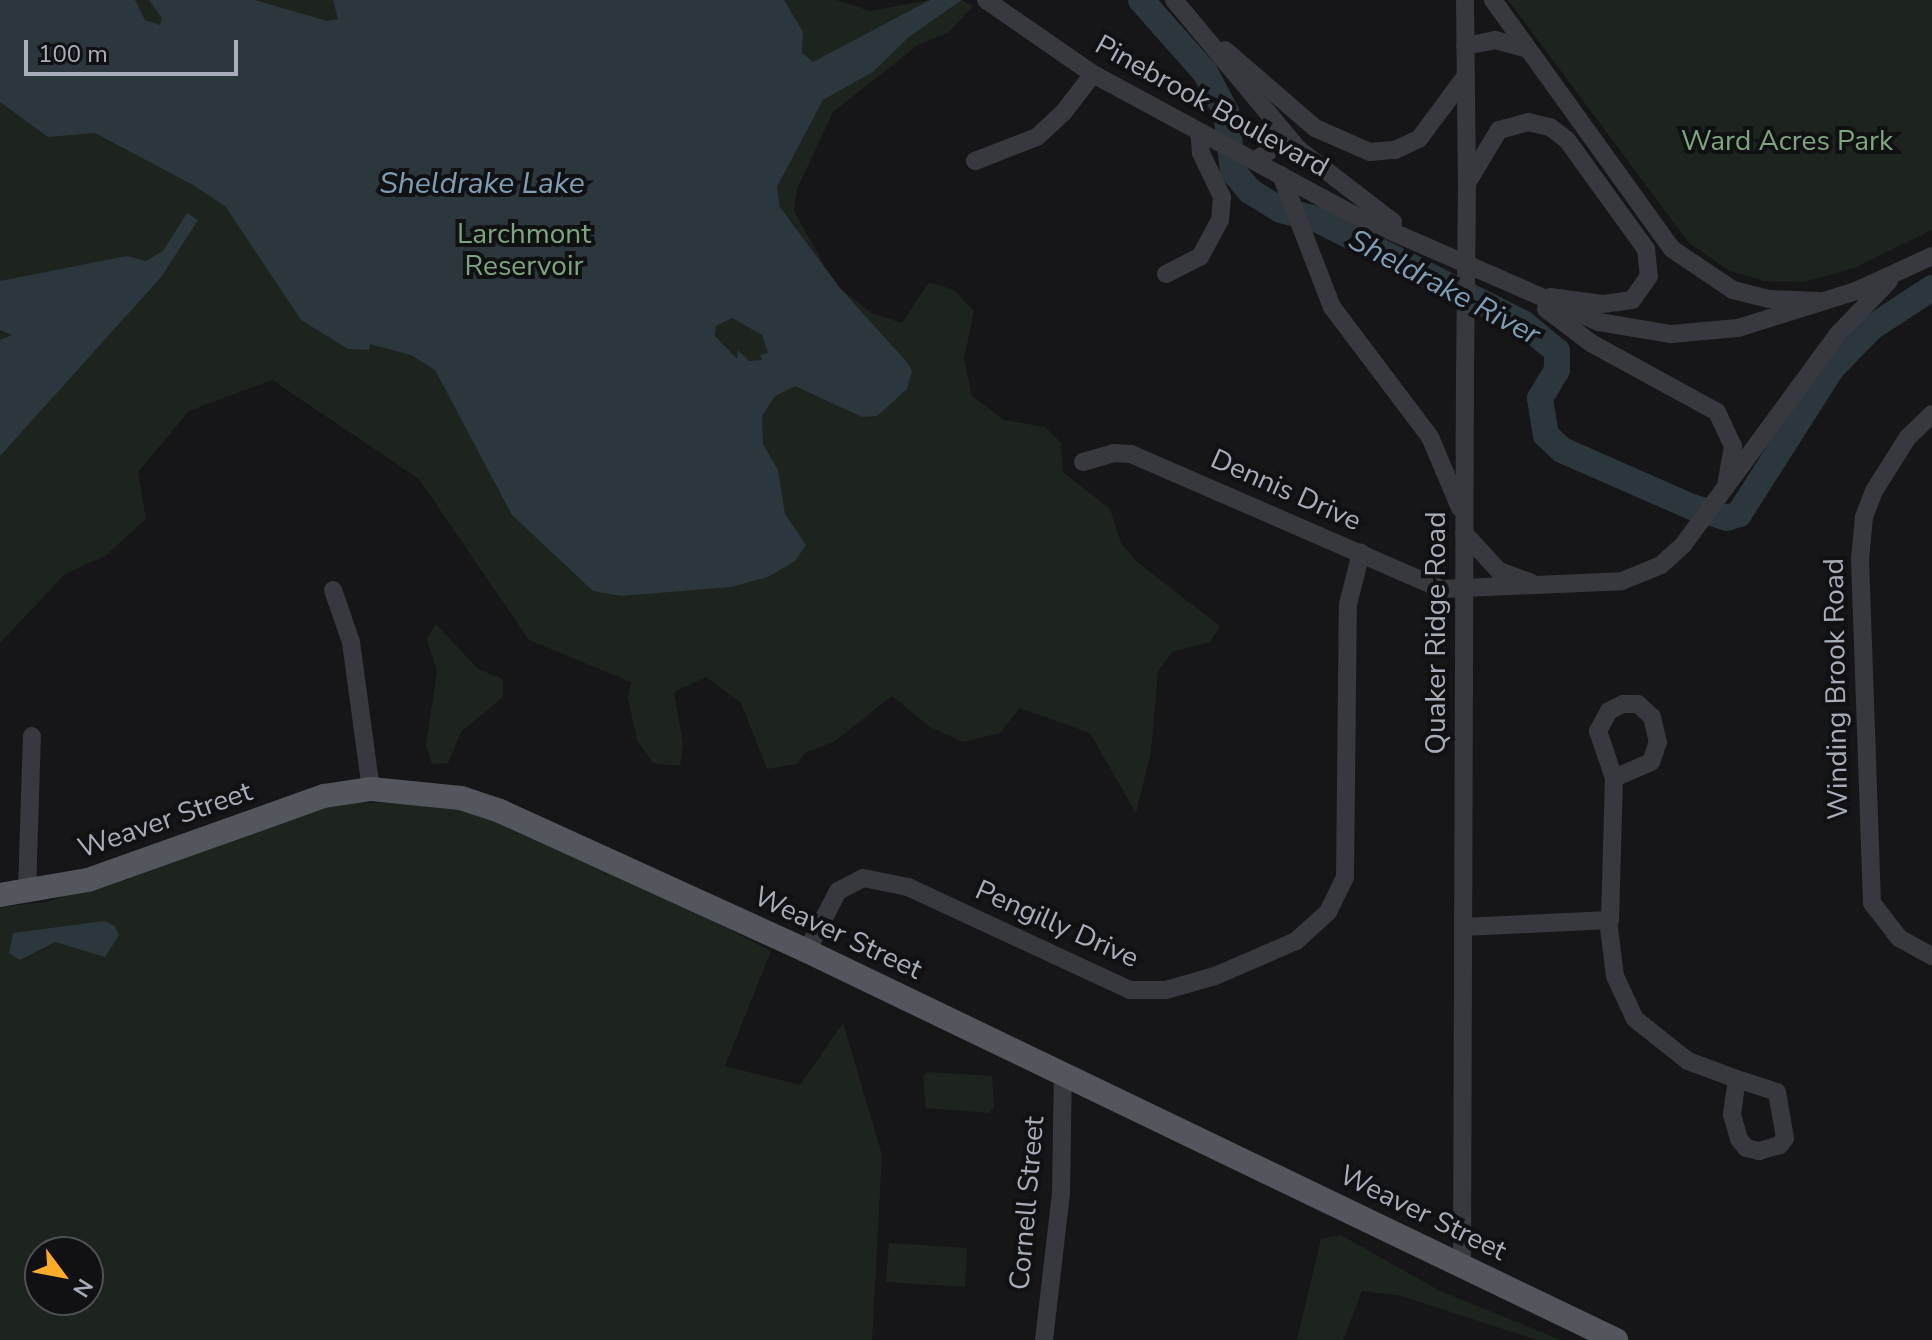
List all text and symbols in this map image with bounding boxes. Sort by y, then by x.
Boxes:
scale bar [28,24,242,74]
street label: Pinebrook Boulevard [1089,28,1335,184]
text: 100 m [38,38,108,70]
park label: Ward Acres Park [1681,124,1893,158]
water label: Sheldrake Lake [379,166,585,202]
park label: Larchmont Reservoir [457,217,591,283]
water label: Sheldrake River [1342,222,1546,354]
street label: Dennis Drive [1206,442,1366,538]
street label: Quaker Ridge Road [1419,512,1453,754]
street label: Winding Brook Road [1817,558,1855,820]
street label: Weaver Street [74,775,256,865]
street label: Pengilly Drive [970,873,1144,975]
street label: Weaver Street [749,879,927,987]
street label: Cornell Street [1003,1115,1051,1291]
street label: Weaver Street [1334,1158,1512,1268]
north arrow [24,1236,104,1316]
text: N [66,1273,100,1303]

